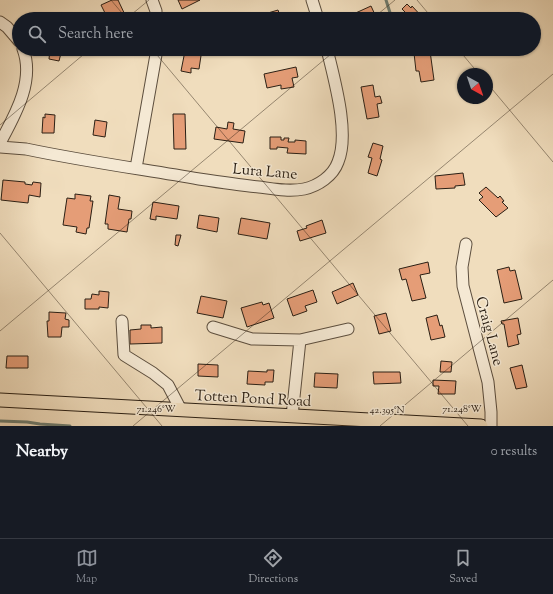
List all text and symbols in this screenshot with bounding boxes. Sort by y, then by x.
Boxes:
search box [12,12,541,56]
icon: search [26,23,48,45]
text: Search here [58,24,133,45]
north arrow [457,68,493,104]
street label: Lura Lane [232,159,298,186]
street label: Craig Lane [469,294,508,368]
street label: Totten Pond Road [194,386,312,413]
text: 71.246°W [136,402,176,417]
text: 71.248°W [442,402,482,417]
text: 42.395°N [369,403,405,418]
text: Nearby [16,440,68,464]
text: 0 results [491,443,537,461]
tab: Map [76,547,98,587]
tab: Directions [249,547,298,587]
tab: Saved [449,547,477,587]

